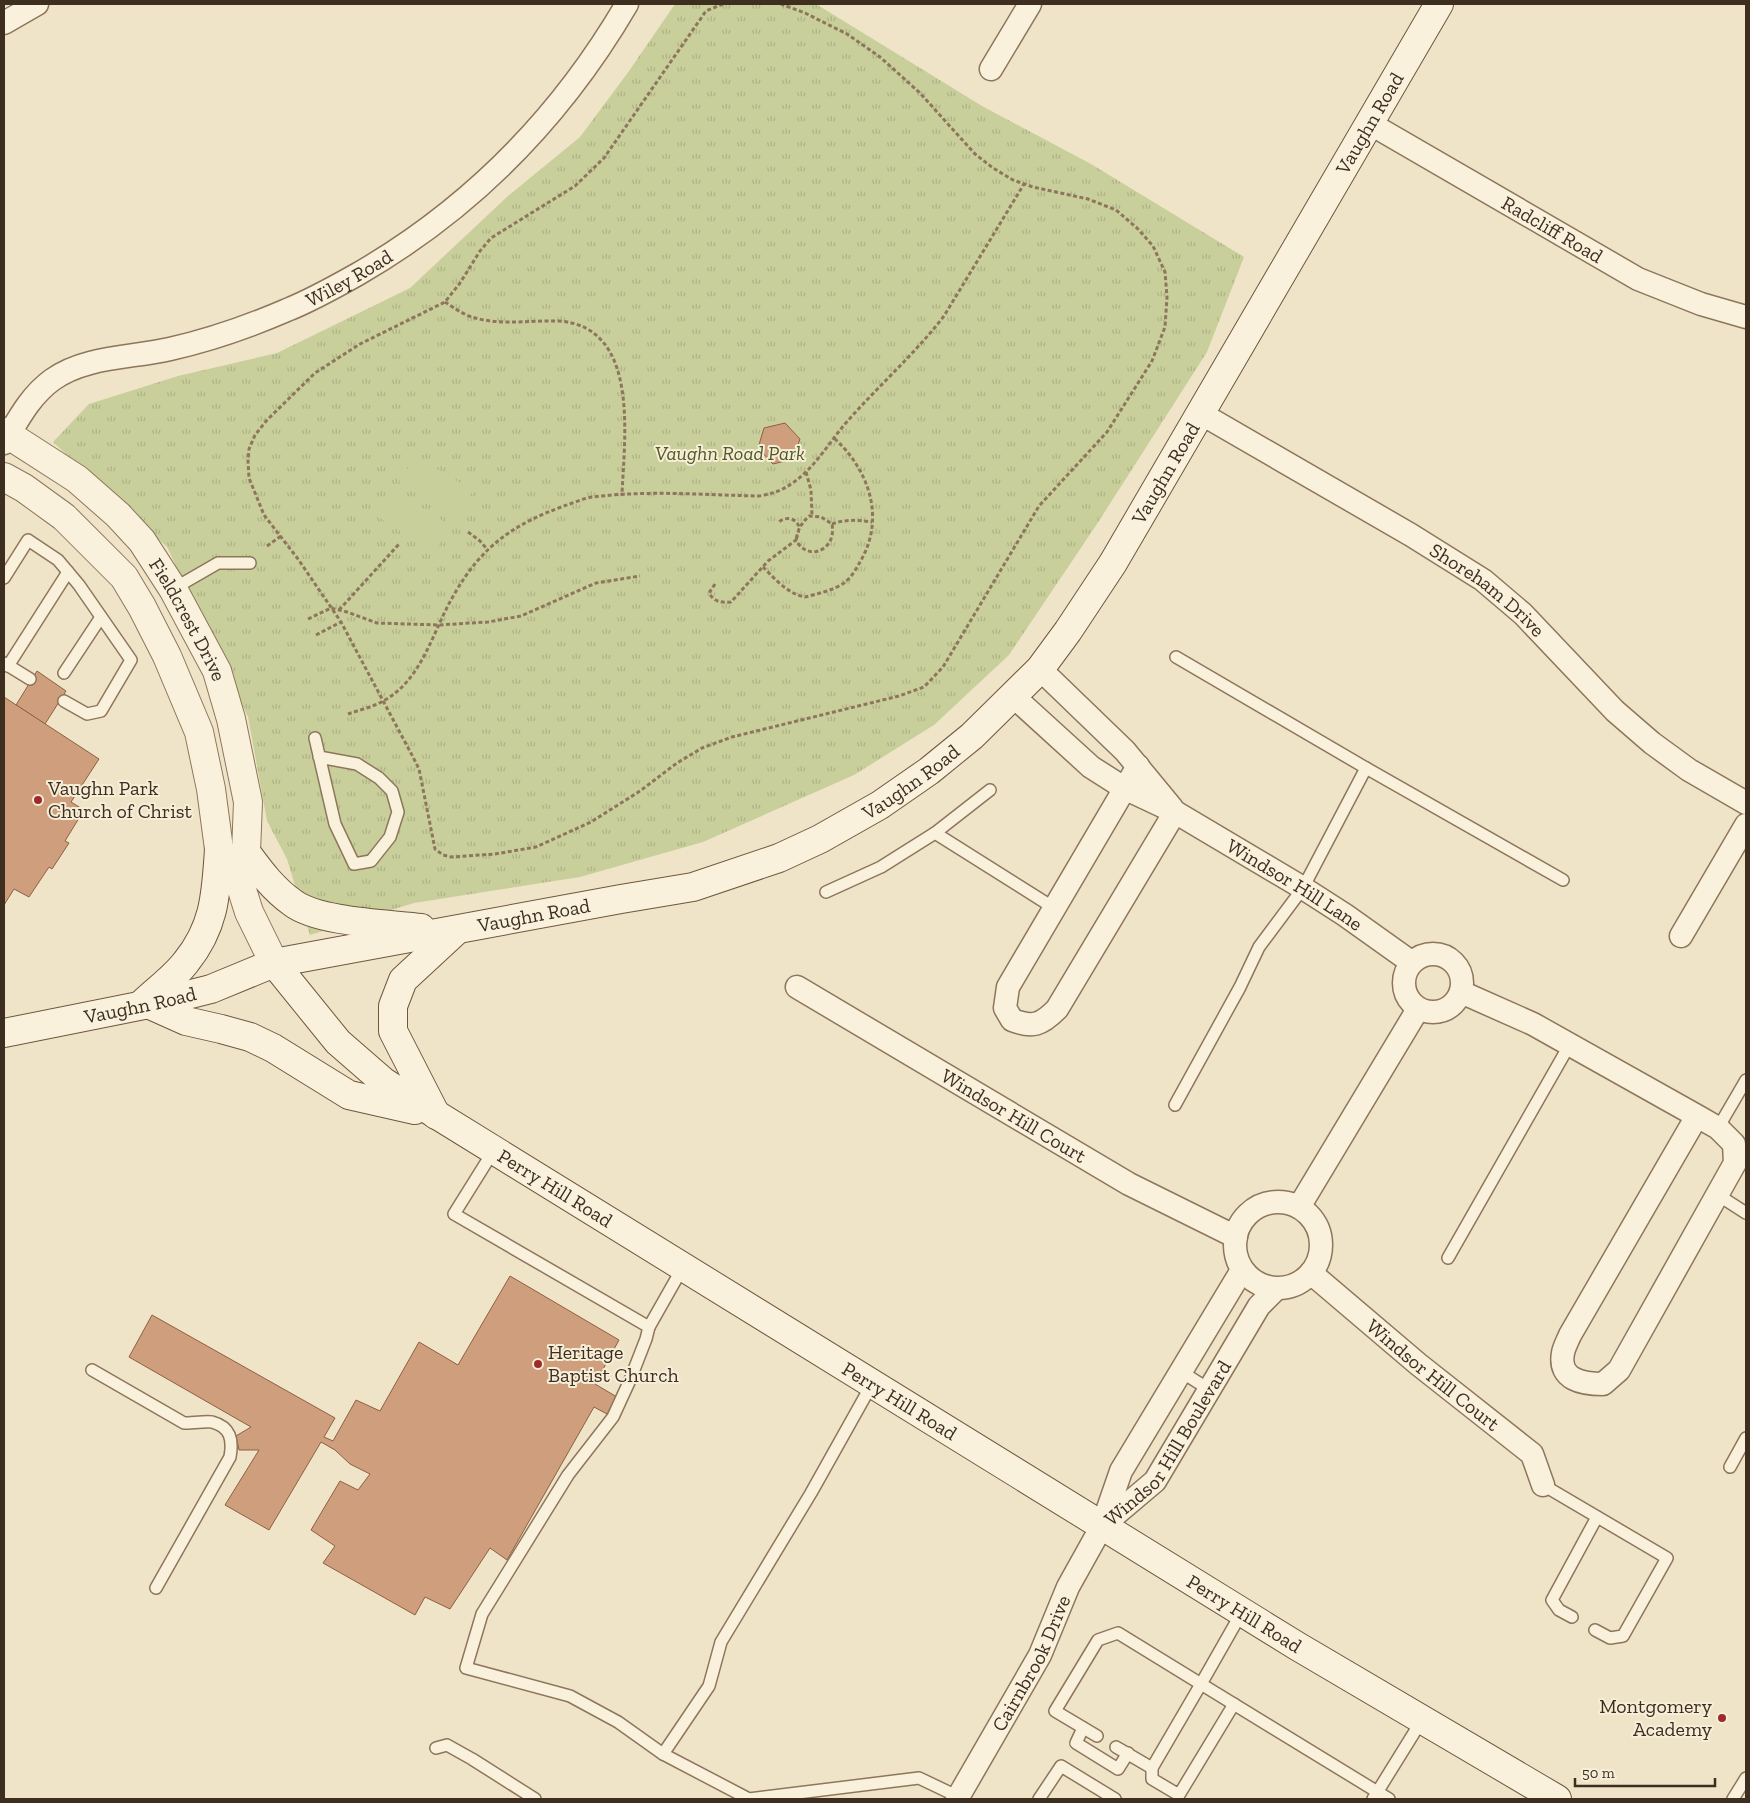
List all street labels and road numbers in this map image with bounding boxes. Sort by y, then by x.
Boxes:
street label: Vaughn Road [1330,68,1409,179]
street label: Radcliff Road [1497,191,1607,268]
street label: Wiley Road [302,244,397,312]
street label: Vaughn Road [1126,418,1205,529]
street label: Shoreham Drive [1425,538,1550,642]
street label: Fieldcrest Drive [144,553,231,684]
street label: Vaughn Road [857,739,964,825]
street label: Windsor Hill Lane [1222,833,1367,936]
street label: Vaughn Road [475,893,592,937]
street label: Vaughn Road [81,981,199,1029]
street label: Windsor Hill Court [937,1063,1091,1168]
street label: Perry Hill Road [493,1143,617,1232]
street label: Windsor Hill Court [1362,1314,1505,1436]
street label: Perry Hill Road [838,1356,962,1445]
street label: Windsor Hill Boulevard [1099,1356,1236,1531]
street label: Perry Hill Road [1183,1569,1306,1658]
street label: Cairnbrook Drive [987,1592,1075,1736]

